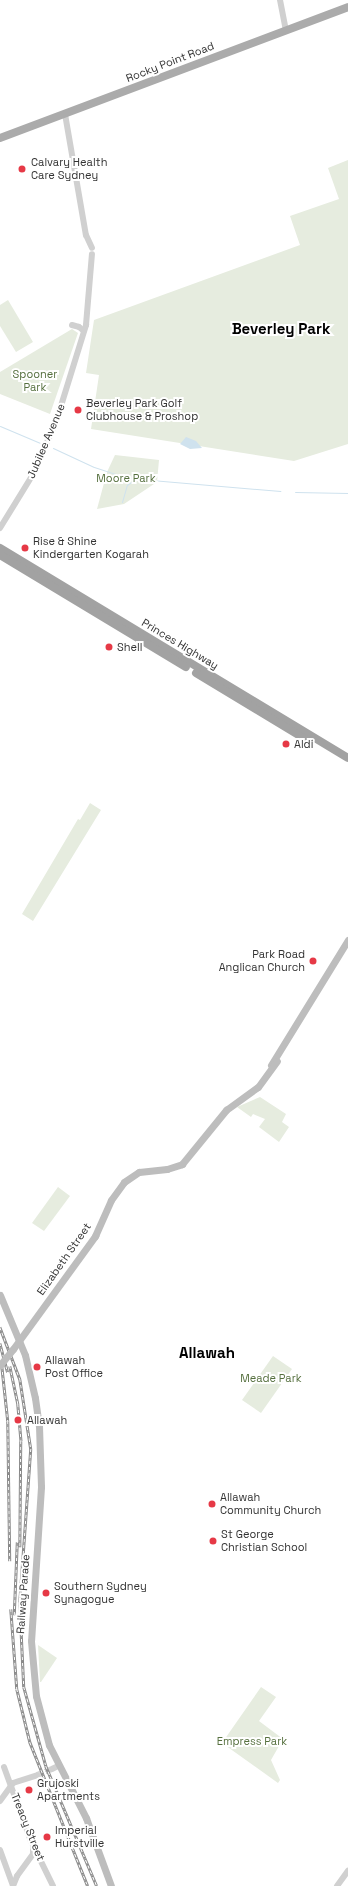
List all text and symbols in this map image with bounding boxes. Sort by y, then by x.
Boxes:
street label: Rocky Point Road [124,39,216,85]
place label: Calvary Health Care Sydney [31,156,107,182]
marker: Calvary Health Care Sydney [16,163,28,175]
district label: Beverley Park [232,320,330,338]
park label: Spooner Park [13,368,57,394]
place label: Beverley Park Golf Clubhouse & Proshop [86,397,198,423]
street label: Jubilee Avenue [24,402,68,480]
marker: Beverley Park Golf Clubhouse & Proshop [73,405,83,415]
park label: Moore Park [96,471,156,485]
place label: Rise & Shine Kindergarten Kogarah [33,535,149,561]
marker: Rise & Shine Kindergarten Kogarah [20,543,30,553]
street label: Princes Highway [139,616,221,672]
place label: Shell [117,640,142,654]
marker: Shell [104,642,114,652]
place label: Aldi [294,737,313,751]
marker: Aldi [281,739,291,749]
place label: Park Road Anglican Church [219,948,305,974]
marker: Park Road Anglican Church [308,956,318,966]
street label: Elizabeth Street [34,1220,94,1298]
district label: Allawah [179,1344,235,1362]
place label: Allawah Post Office [45,1354,103,1380]
marker: Allawah Post Office [32,1362,42,1372]
park label: Meade Park [240,1371,302,1385]
place label: Allawah [27,1413,67,1427]
marker: Allawah [12,1414,24,1426]
place label: Allawah Community Church [220,1491,321,1517]
marker: Allawah Community Church [207,1499,217,1509]
place label: St George Christian School [221,1528,307,1554]
marker: St George Christian School [208,1536,218,1546]
street label: Railway Parade [14,1554,32,1634]
place label: Southern Sydney Synagogue [54,1580,147,1606]
marker: Southern Sydney Synagogue [41,1588,51,1598]
park label: Empress Park [217,1734,287,1748]
place label: Grujoski Apartments [37,1777,100,1803]
marker: Grujoski Apartments [24,1785,34,1795]
street label: Treacy Street [8,1791,48,1863]
place label: Imperial Hurstville [55,1824,104,1850]
marker: Imperial Hurstville [42,1832,52,1842]

